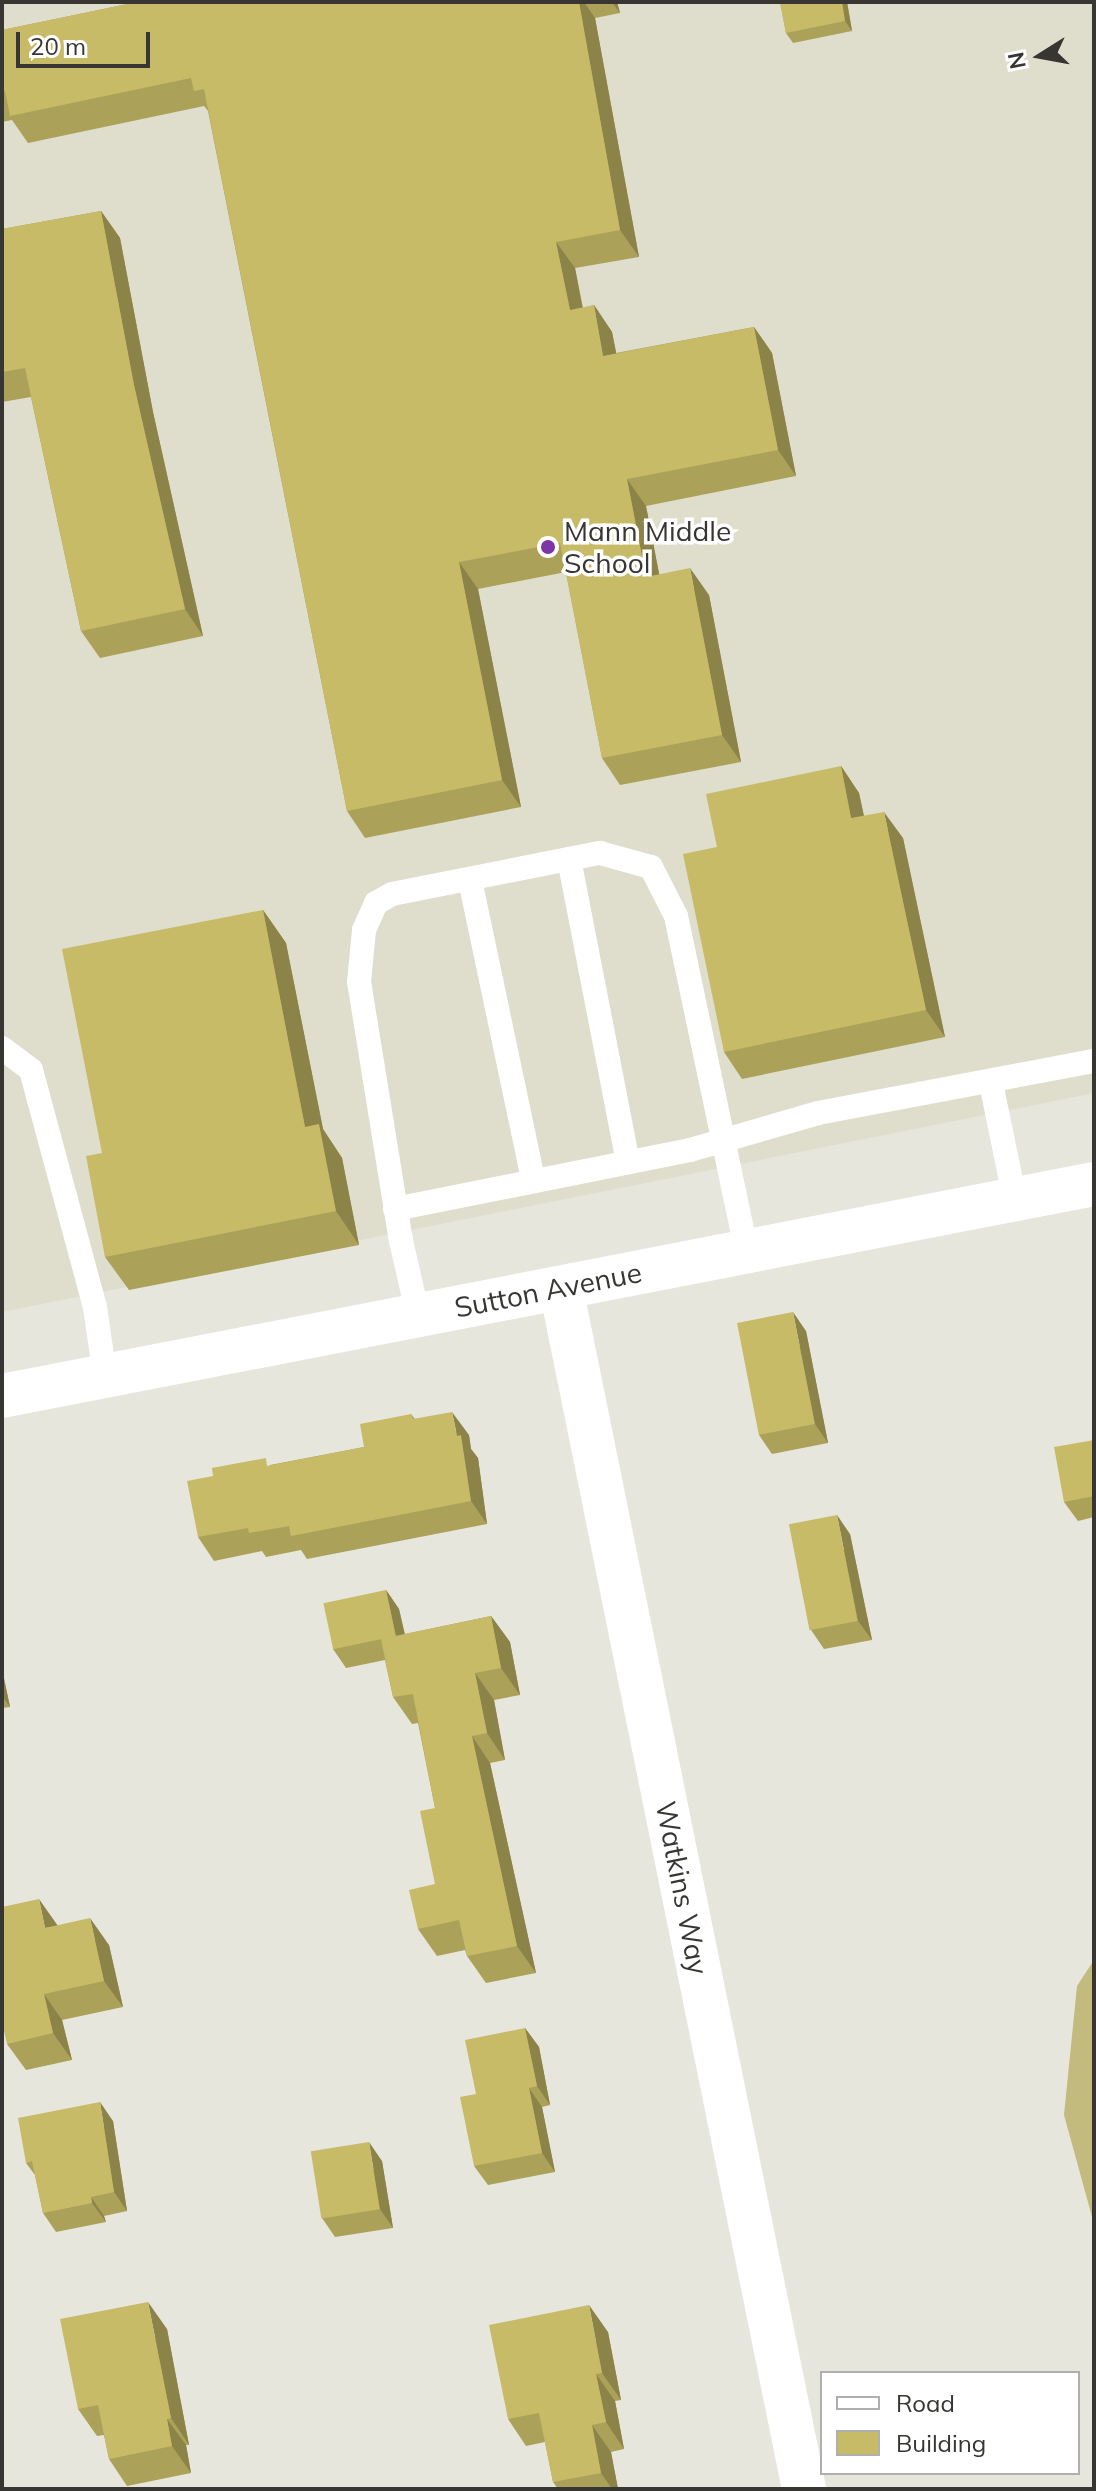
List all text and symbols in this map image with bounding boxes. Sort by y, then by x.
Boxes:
scale bar [20,16,154,66]
north arrow [1000,16,1080,96]
text: 20 m [30,31,86,61]
text: N [1001,50,1032,71]
place label: Mann Middle School [564,514,731,580]
marker: Mann Middle School [539,538,557,556]
street label: Sutton Avenue [452,1255,644,1325]
street label: Watkins Way [649,1798,715,1978]
legend [820,2371,1080,2475]
text: Road [896,2388,955,2418]
text: Building [896,2428,986,2458]

